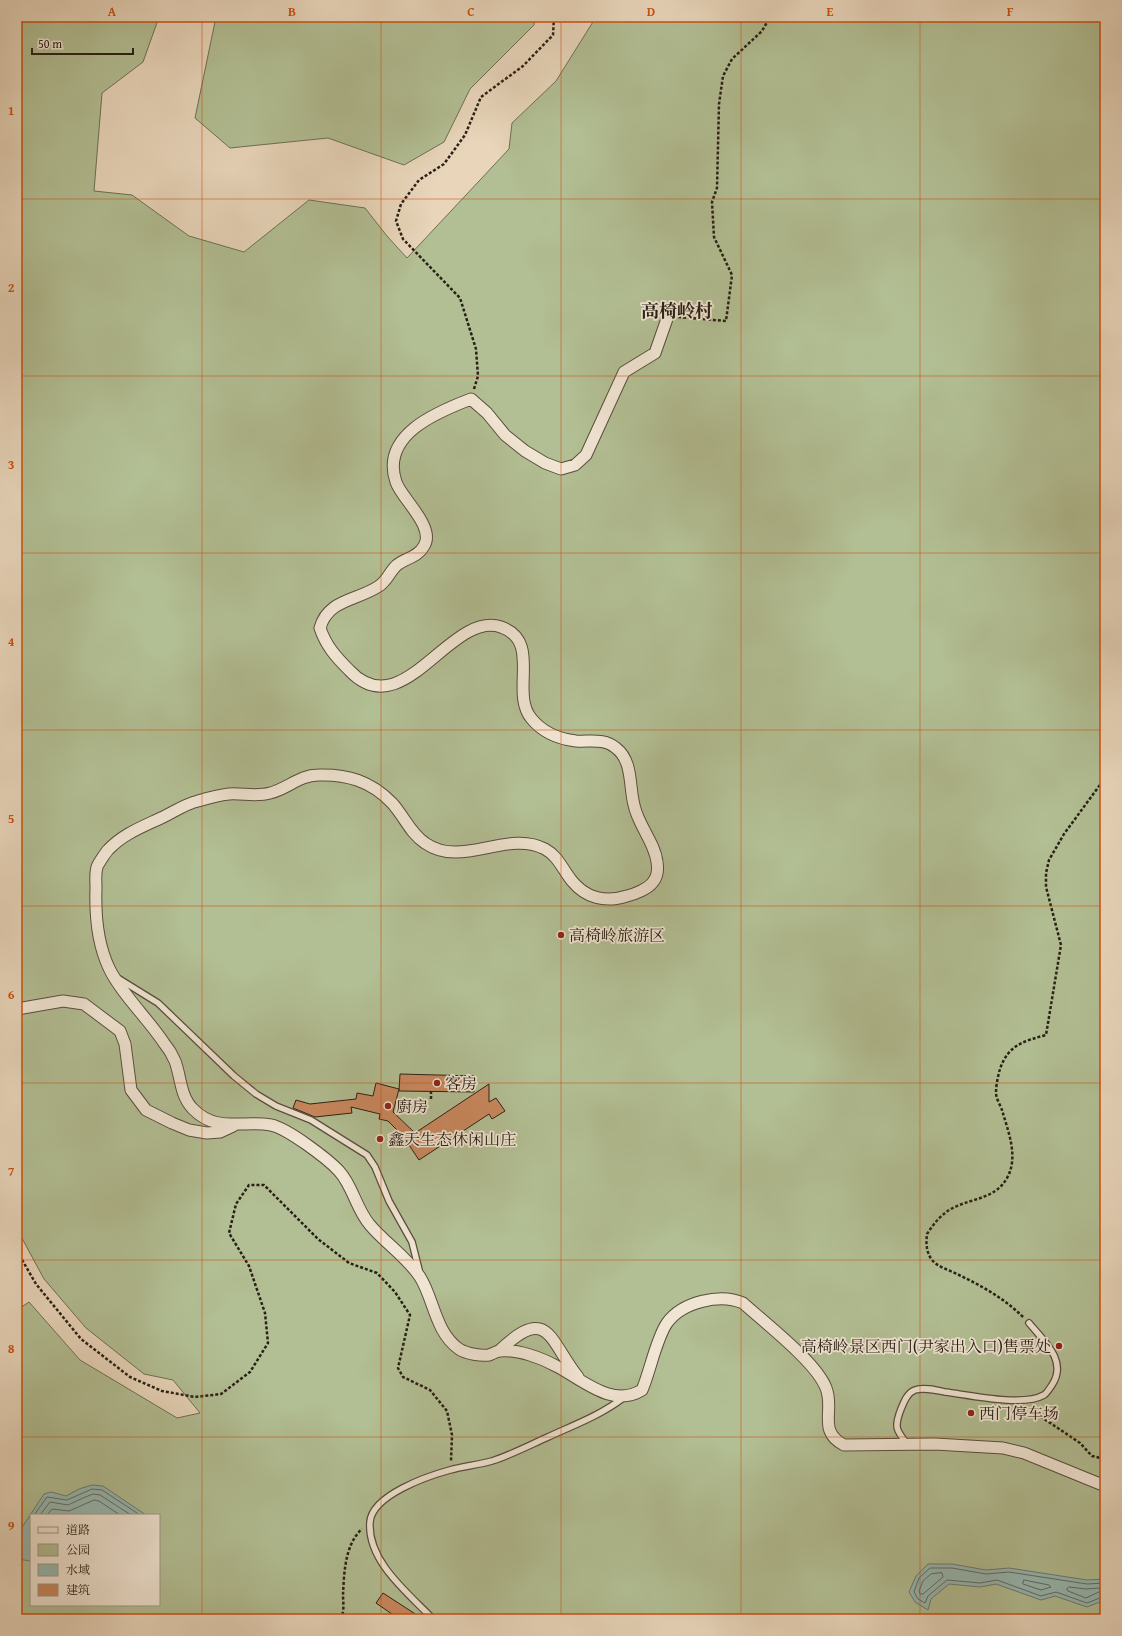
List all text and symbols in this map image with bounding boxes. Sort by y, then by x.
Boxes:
text: A [108,2,117,21]
text: B [288,2,296,21]
text: C [467,2,475,21]
text: D [647,2,655,21]
text: E [827,2,834,21]
text: F [1007,2,1014,21]
scale bar [32,30,133,56]
text: 50 m [38,35,62,52]
text: 1 [8,101,14,120]
text: 2 [8,278,15,297]
district label: 高椅岭村 [641,297,713,324]
text: 3 [8,455,14,474]
text: 4 [8,632,15,651]
text: 5 [8,809,15,828]
place label: 高椅岭旅游区 [569,923,665,947]
marker: 高椅岭旅游区 [556,930,566,940]
text: 6 [8,985,15,1004]
place label: 客房 [445,1071,477,1095]
marker: 客房 [432,1078,442,1088]
place label: 廚房 [396,1094,428,1118]
marker: 廚房 [383,1101,393,1111]
place label: 鑫天生态休闲山庄 [388,1127,516,1151]
marker: 鑫天生态休闲山庄 [375,1134,385,1144]
text: 7 [8,1162,15,1181]
place label: 高椅岭景区西门(尹家出入口)售票处 [801,1334,1051,1358]
text: 8 [8,1339,15,1358]
marker: 高椅岭景区西门(尹家出入口)售票处 [1054,1341,1064,1351]
place label: 西门停车场 [979,1401,1059,1425]
marker: 西门停车场 [966,1408,976,1418]
legend [30,1514,160,1606]
text: 9 [8,1516,15,1535]
text: 道路 [66,1521,90,1538]
text: 公园 [66,1541,90,1558]
text: 水域 [66,1561,90,1578]
text: 建筑 [66,1581,90,1598]

